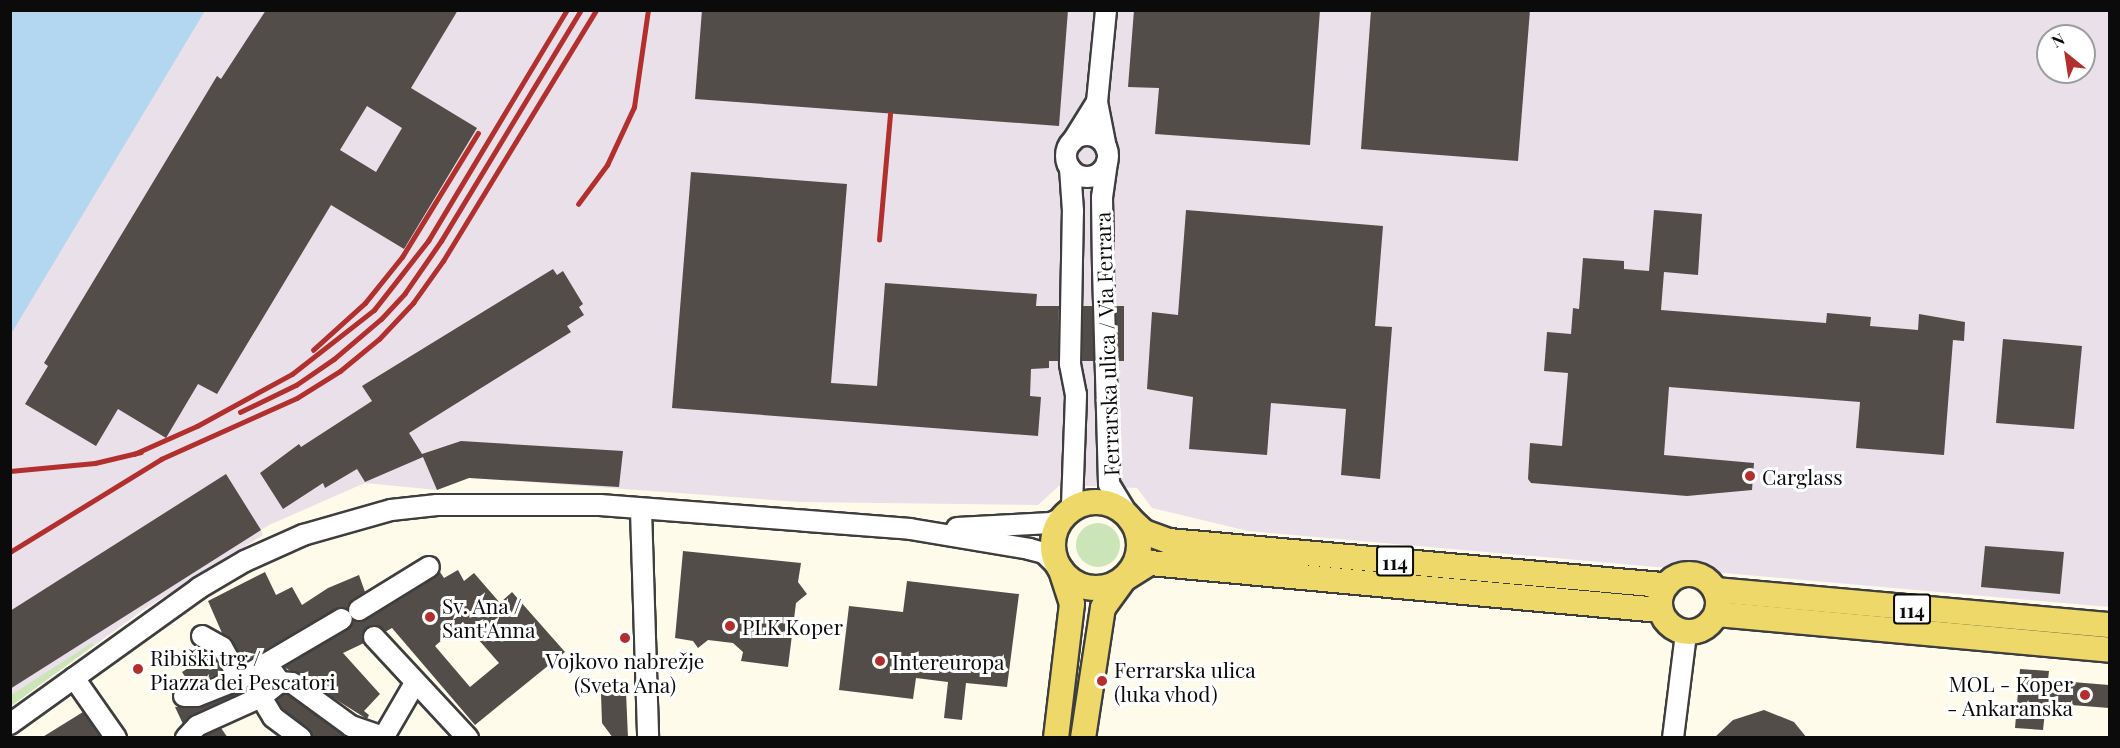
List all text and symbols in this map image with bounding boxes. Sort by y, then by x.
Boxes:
north arrow [2036,24,2096,84]
text: N [2047,28,2068,52]
street label: Ferrarska ulica / Via Ferrara [1089,211,1123,477]
place label: Carglass [1762,463,1843,489]
marker: Carglass [1743,469,1757,483]
road number: 114 [1376,544,1414,578]
place label: Sv. Ana / Sant'Anna [442,592,535,642]
road number: 114 [1892,592,1932,626]
marker: Sv. Ana / Sant'Anna [423,610,437,624]
place label: PLK Koper [742,613,843,639]
marker: PLK Koper [723,619,737,633]
marker: Vojkovo nabrežje (Sveta Ana) [618,631,632,645]
place label: Ribiški trg / Piazza dei Pescatori [150,644,336,694]
place label: Vojkovo nabrežje (Sveta Ana) [546,647,704,697]
place label: Intereuropa [892,648,1005,674]
marker: Intereuropa [873,654,887,668]
place label: Ferrarska ulica (luka vhod) [1114,656,1256,706]
marker: Ribiški trg / Piazza dei Pescatori [131,662,145,676]
place label: MOL - Koper - Ankaranska [1946,670,2073,720]
marker: Ferrarska ulica (luka vhod) [1095,674,1109,688]
marker: MOL - Koper - Ankaranska [2078,688,2092,702]

